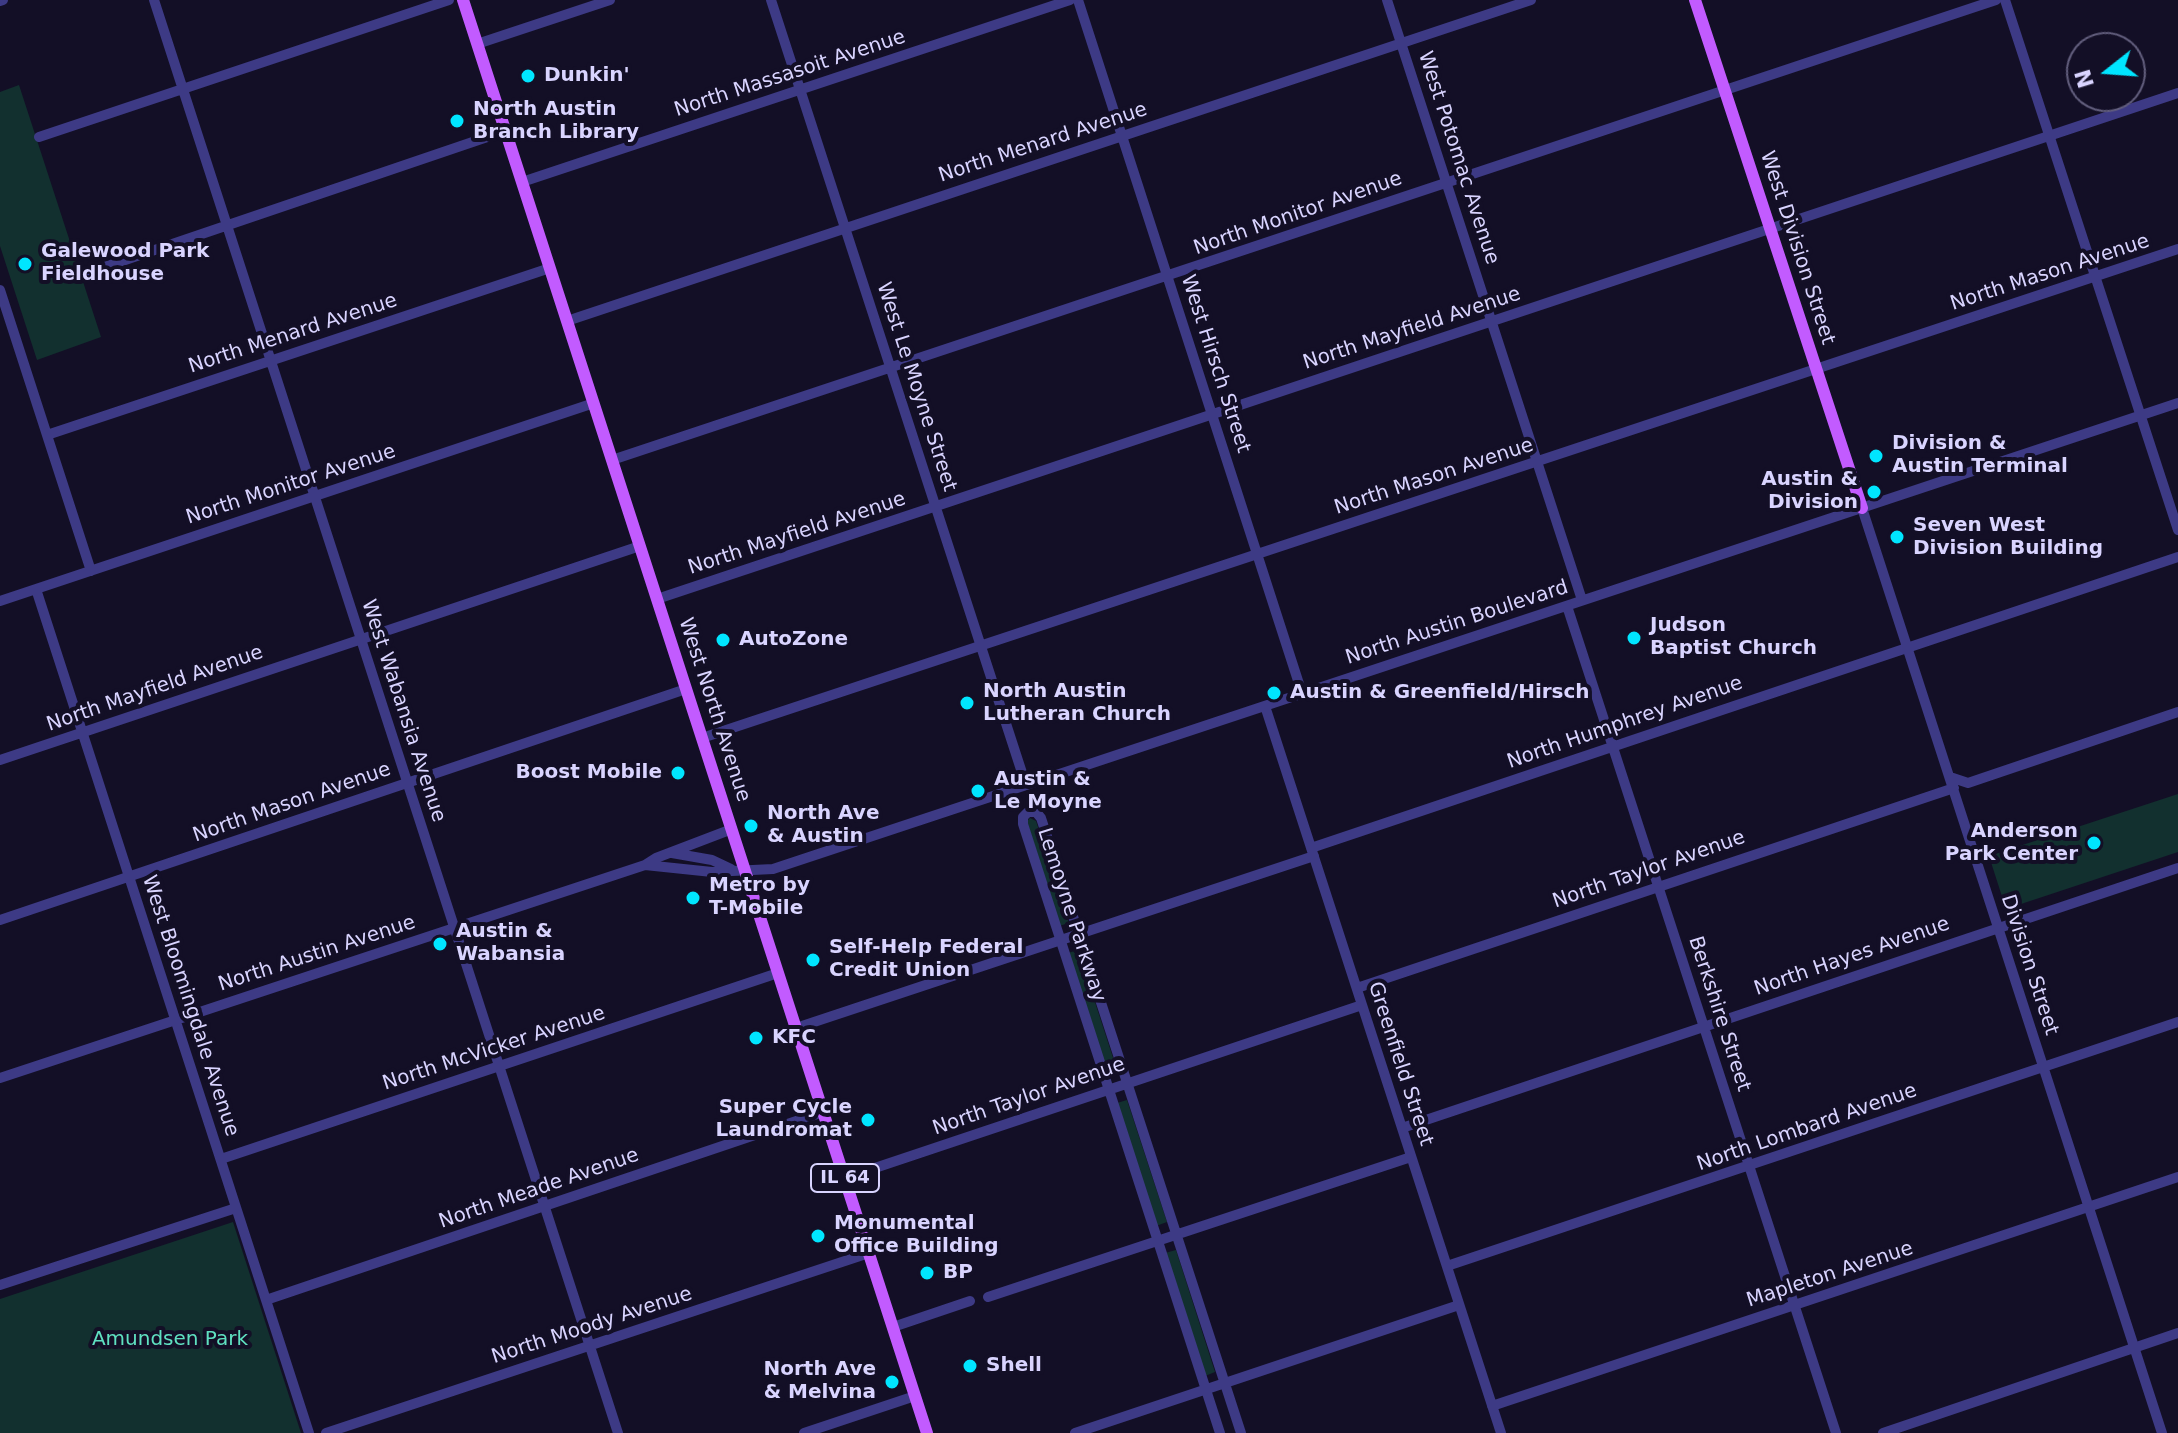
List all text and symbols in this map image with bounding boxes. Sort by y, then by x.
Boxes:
street label: North Massasoit Avenue [671,25,909,123]
north arrow [2066,32,2146,112]
street label: West Potomac Avenue [1412,48,1504,268]
place label: Dunkin' [544,64,630,88]
text: N [2070,66,2099,91]
marker: Dunkin' [519,67,537,85]
place label: North Austin Branch Library [473,98,639,145]
street label: North Menard Avenue [936,98,1150,188]
marker: North Austin Branch Library [448,112,466,130]
street label: West Division Street [1754,148,1840,348]
street label: North Monitor Avenue [1191,167,1405,261]
street label: North Mason Avenue [1947,229,2153,317]
place label: Galewood Park Fieldhouse [41,240,209,287]
marker: Galewood Park Fieldhouse [16,255,34,273]
street label: West Hirsch Street [1175,272,1255,456]
street label: West Le Moyne Street [871,279,961,495]
street label: North Mayfield Avenue [1300,282,1524,376]
street label: North Menard Avenue [186,289,400,379]
place label: Division & Austin Terminal [1892,432,2068,479]
street label: North Mason Avenue [1331,433,1537,521]
street label: North Monitor Avenue [183,440,399,530]
marker: Division & Austin Terminal [1867,447,1885,465]
place label: Austin & Division [1761,468,1858,515]
marker: Austin & Division [1865,483,1883,501]
street label: North Mayfield Avenue [685,487,909,581]
place label: Seven West Division Building [1913,514,2103,561]
marker: Seven West Division Building [1888,528,1906,546]
street label: North Austin Boulevard [1343,576,1571,670]
street label: West Wabansia Avenue [356,597,450,825]
place label: Judson Baptist Church [1650,614,1817,661]
street label: West North Avenue [673,615,755,805]
place label: AutoZone [739,628,848,652]
marker: Judson Baptist Church [1625,629,1643,647]
marker: AutoZone [714,631,732,649]
street label: North Mayfield Avenue [44,641,266,737]
street label: North Humphrey Avenue [1504,671,1746,775]
place label: North Austin Lutheran Church [983,680,1171,727]
place label: Austin & Greenfield/Hirsch [1290,681,1590,705]
marker: Austin & Greenfield/Hirsch [1265,684,1283,702]
marker: North Austin Lutheran Church [958,694,976,712]
street label: North Mason Avenue [190,758,394,848]
place label: Boost Mobile [516,761,662,785]
marker: Boost Mobile [669,764,687,782]
place label: Austin & Le Moyne [994,768,1102,815]
marker: Austin & Le Moyne [969,782,987,800]
place label: North Ave & Austin [767,802,879,849]
marker: North Ave & Austin [742,817,760,835]
place label: Anderson Park Center [1945,820,2078,867]
street label: Lemoyne Parkway [1032,825,1110,1005]
street label: North Taylor Avenue [1550,826,1748,914]
marker: Anderson Park Center [2085,834,2103,852]
street label: West Bloomingdale Avenue [136,872,244,1140]
place label: Metro by T-Mobile [709,874,810,921]
marker: Metro by T-Mobile [684,889,702,907]
street label: Division Street [1995,892,2063,1038]
street label: North Austin Avenue [215,911,419,997]
street label: North Hayes Avenue [1751,912,1953,1002]
place label: Austin & Wabansia [456,920,565,967]
street label: Berkshire Street [1683,933,1755,1095]
marker: Austin & Wabansia [431,935,449,953]
place label: Self-Help Federal Credit Union [829,936,1023,983]
marker: Self-Help Federal Credit Union [804,951,822,969]
street label: Greenfield Street [1362,979,1438,1149]
street label: North McVicker Avenue [380,1002,608,1096]
place label: KFC [772,1026,816,1050]
marker: KFC [747,1029,765,1047]
street label: North Taylor Avenue [930,1053,1128,1141]
street label: North Lombard Avenue [1694,1079,1920,1177]
place label: Super Cycle Laundromat [715,1096,852,1143]
marker: Super Cycle Laundromat [859,1111,877,1129]
street label: North Meade Avenue [436,1144,642,1234]
road number: IL 64 [811,1164,879,1192]
place label: Monumental Office Building [834,1212,999,1259]
marker: Monumental Office Building [809,1227,827,1245]
street label: Mapleton Avenue [1744,1237,1916,1313]
place label: BP [943,1261,973,1285]
marker: BP [918,1264,936,1282]
street label: North Moody Avenue [489,1282,695,1370]
park label: Amundsen Park [92,1328,248,1352]
place label: Shell [986,1354,1042,1378]
marker: Shell [961,1357,979,1375]
place label: North Ave & Melvina [764,1358,876,1405]
marker: North Ave & Melvina [883,1373,901,1391]

